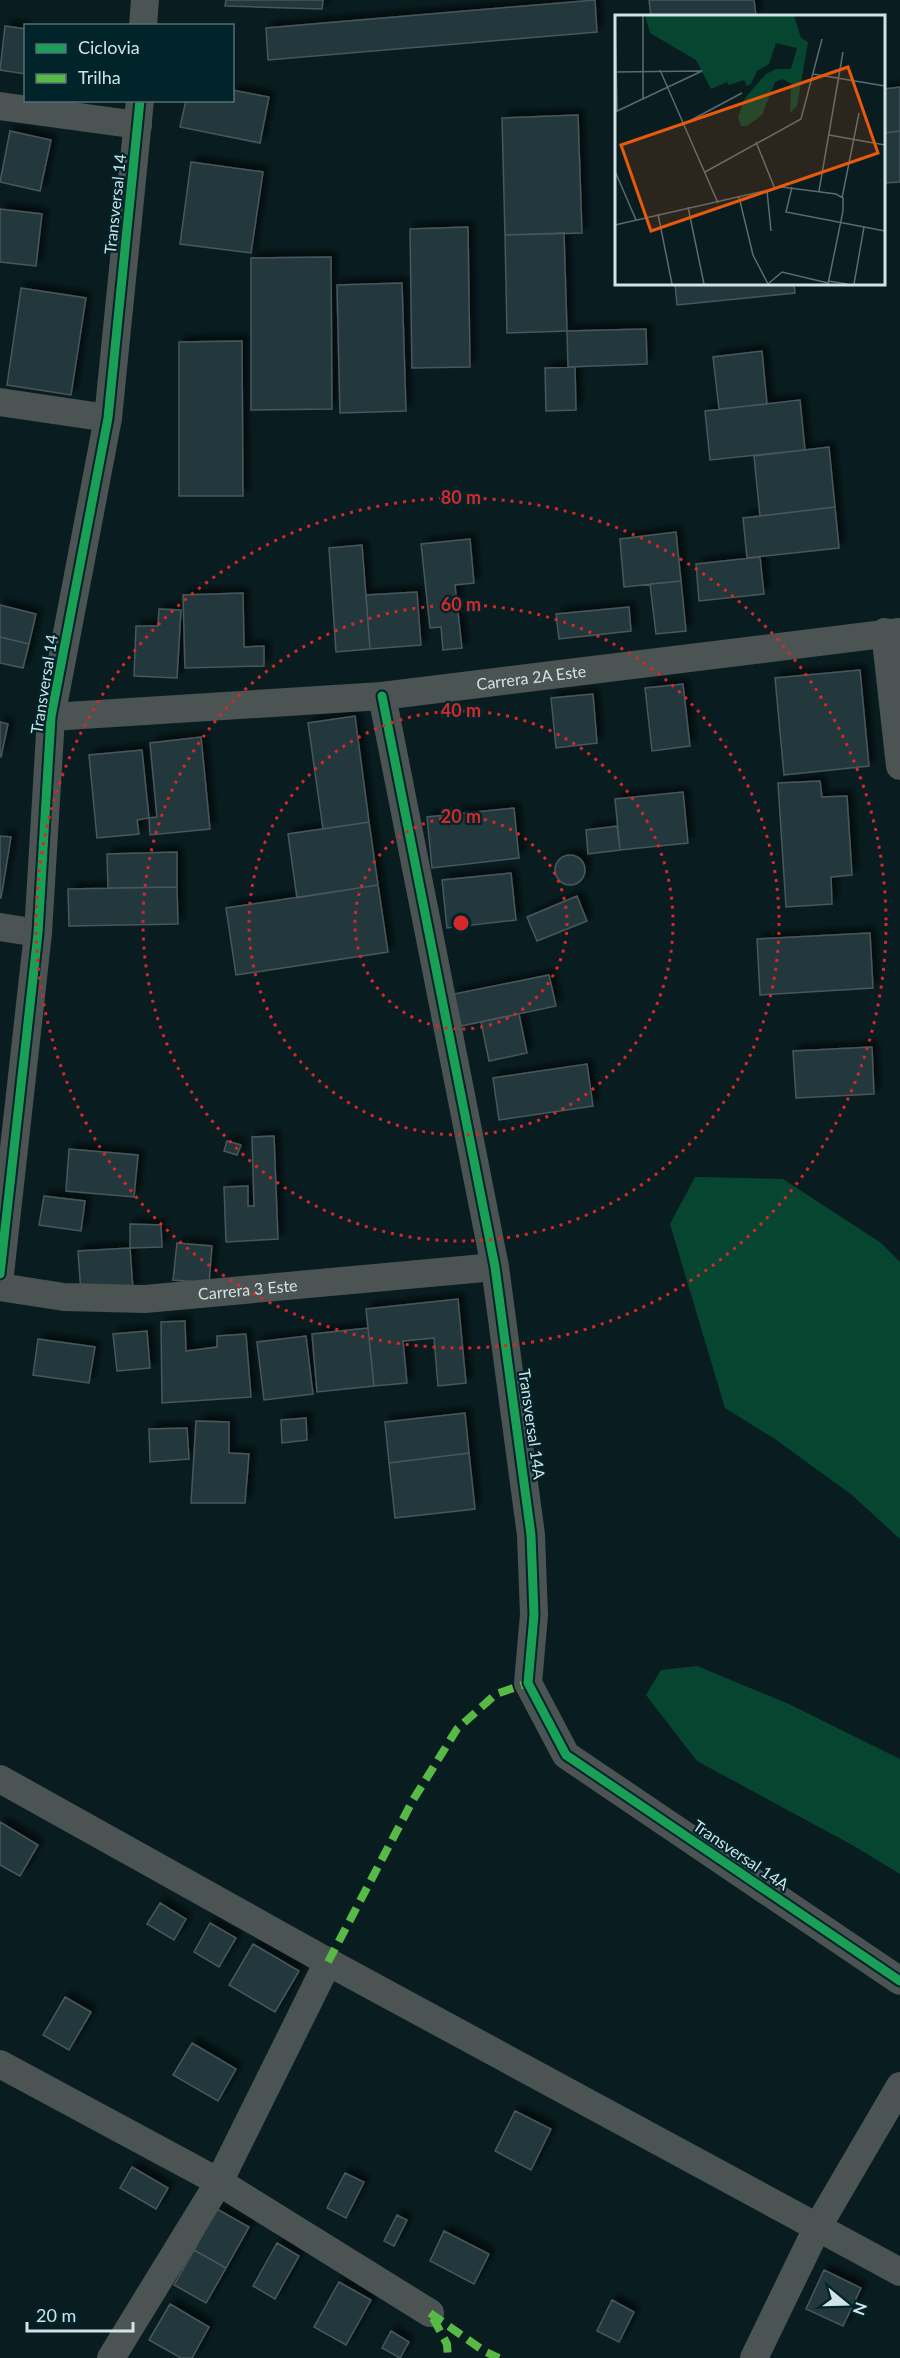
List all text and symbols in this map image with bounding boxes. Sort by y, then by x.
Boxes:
inset map [615,15,885,285]
legend [24,24,234,102]
text: Ciclovia [78,36,140,58]
text: Trilha [78,66,121,88]
street label: Transversal 14 [100,153,129,255]
text: 80 m [441,486,481,508]
text: 60 m [441,593,481,615]
street label: Transversal 14 [26,633,61,735]
street label: Carrera 2A Este [475,661,587,693]
text: 40 m [441,699,481,721]
text: 20 m [441,805,481,827]
centre of rings [451,913,471,933]
street label: Carrera 3 Este [197,1275,298,1303]
street label: Transversal 14A [515,1367,550,1481]
street label: Transversal 14A [690,1816,793,1894]
north arrow [816,2274,876,2334]
scale bar [27,2295,134,2333]
text: N [850,2300,872,2318]
text: 20 m [36,2304,76,2326]

